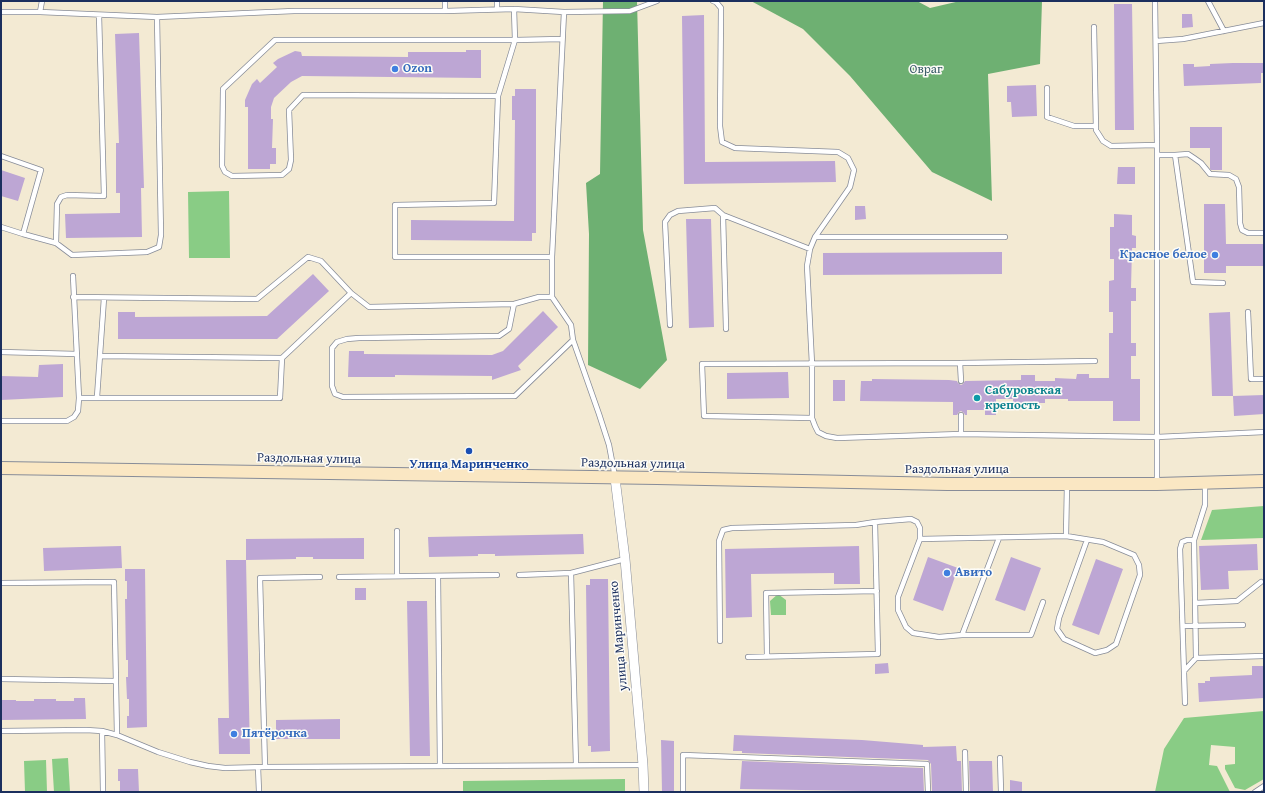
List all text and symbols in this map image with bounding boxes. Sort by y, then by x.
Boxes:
place label: Ozon [403,61,432,77]
park label: Овраг [910,62,942,78]
marker: Ozon [390,64,400,74]
place label: Красное белое [1120,247,1207,263]
marker: Красное белое [1210,250,1220,260]
place label: Сабуровская крепость [985,383,1061,414]
marker: Сабуровская крепость [972,393,982,403]
marker: Улица Маринченко [464,446,474,456]
street label: Раздольная улица [257,450,361,468]
street label: Раздольная улица [581,455,685,473]
place label: Улица Маринченко [409,457,529,473]
street label: Раздольная улица [905,462,1009,478]
place label: Авито [955,565,992,581]
marker: Авито [942,568,952,578]
street label: улица Маринченко [606,580,632,692]
place label: Пятёрочка [242,726,307,742]
marker: Пятёрочка [229,729,239,739]

